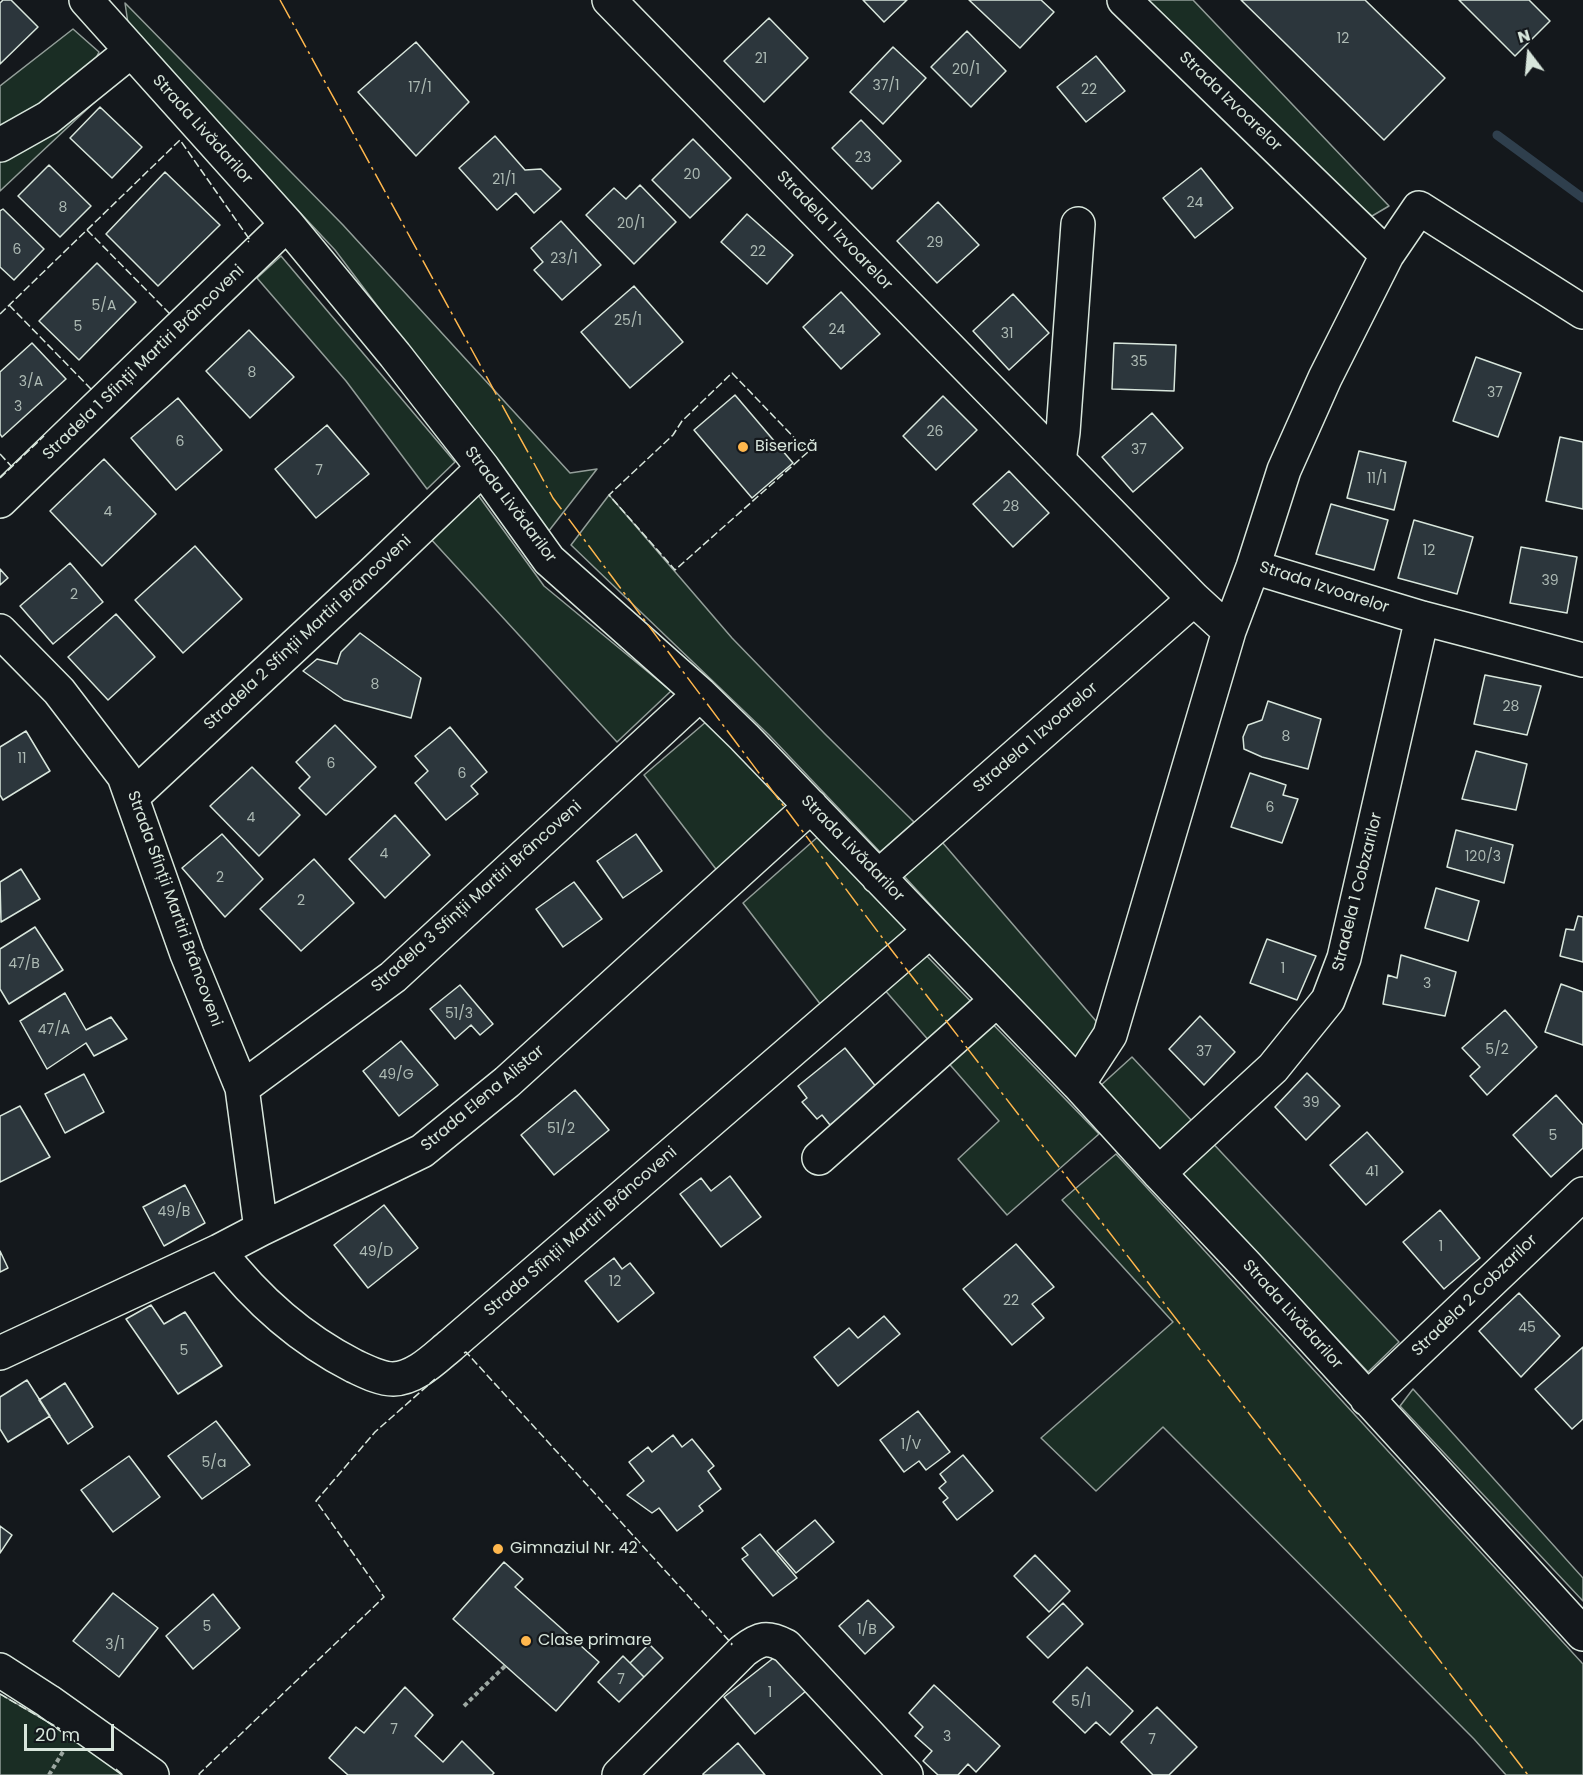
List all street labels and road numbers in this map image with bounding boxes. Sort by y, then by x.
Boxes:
street label: Strada Izvoarelor [1175,48,1285,156]
street label: Strada Livădarilor [148,71,256,189]
street label: Stradela 1 Izvoarelor [772,167,896,295]
street label: Stradela 1 Sfinții Martiri Brâncoveni [39,262,249,464]
street label: Strada Livădarilor [460,443,560,567]
street label: Stradela 2 Sfinții Martiri Brâncoveni [200,532,416,734]
street label: Strada Izvoarelor [1257,558,1391,618]
street label: Stradela 1 Izvoarelor [970,679,1102,797]
street label: Strada Sfinții Martiri Brâncoveni [122,789,226,1029]
street label: Strada Livădarilor [796,792,908,906]
street label: Stradela 3 Sfinții Martiri Brâncoveni [368,797,586,997]
street label: Stradela 1 Cobzarilor [1329,811,1387,973]
street label: Strada Elena Alistar [417,1042,549,1156]
street label: Strada Sfînții Martiri Brâncoveni [481,1143,681,1321]
street label: Stradela 2 Cobzarilor [1408,1231,1542,1361]
street label: Strada Livădarilor [1238,1256,1346,1374]

